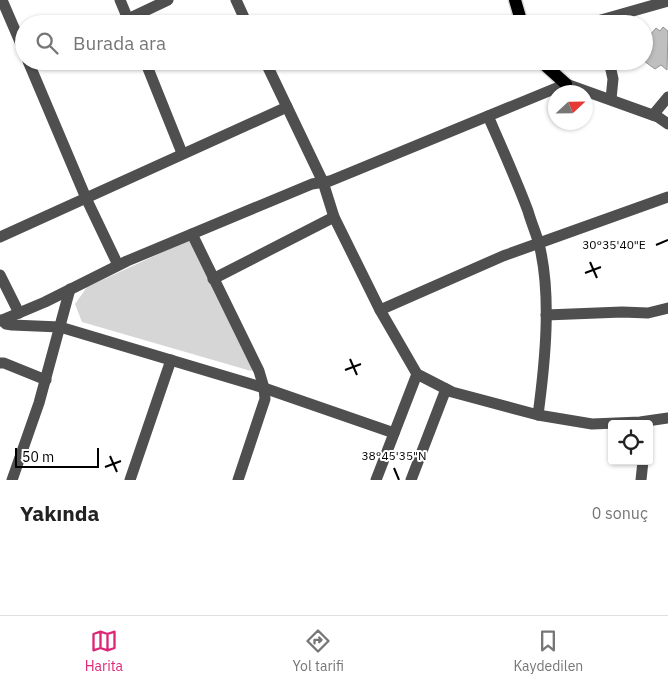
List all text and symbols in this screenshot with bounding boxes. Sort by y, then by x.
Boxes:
search box [15,15,653,70]
icon: search [33,29,61,57]
text: Burada ara [73,31,166,55]
north arrow [548,85,593,130]
text: 30°35'40"E [582,237,646,252]
map controls [608,420,653,465]
button: locate [608,420,653,465]
scale bar [15,445,99,468]
text: 50 m [22,448,54,466]
text: 38°45'35"N [361,448,427,463]
text: Yakında [20,499,100,527]
text: 0 sonuç [592,503,648,523]
tab: Harita [85,627,123,675]
tab: Yol tarifi [292,627,344,675]
tab: Kaydedilen [513,627,583,675]

